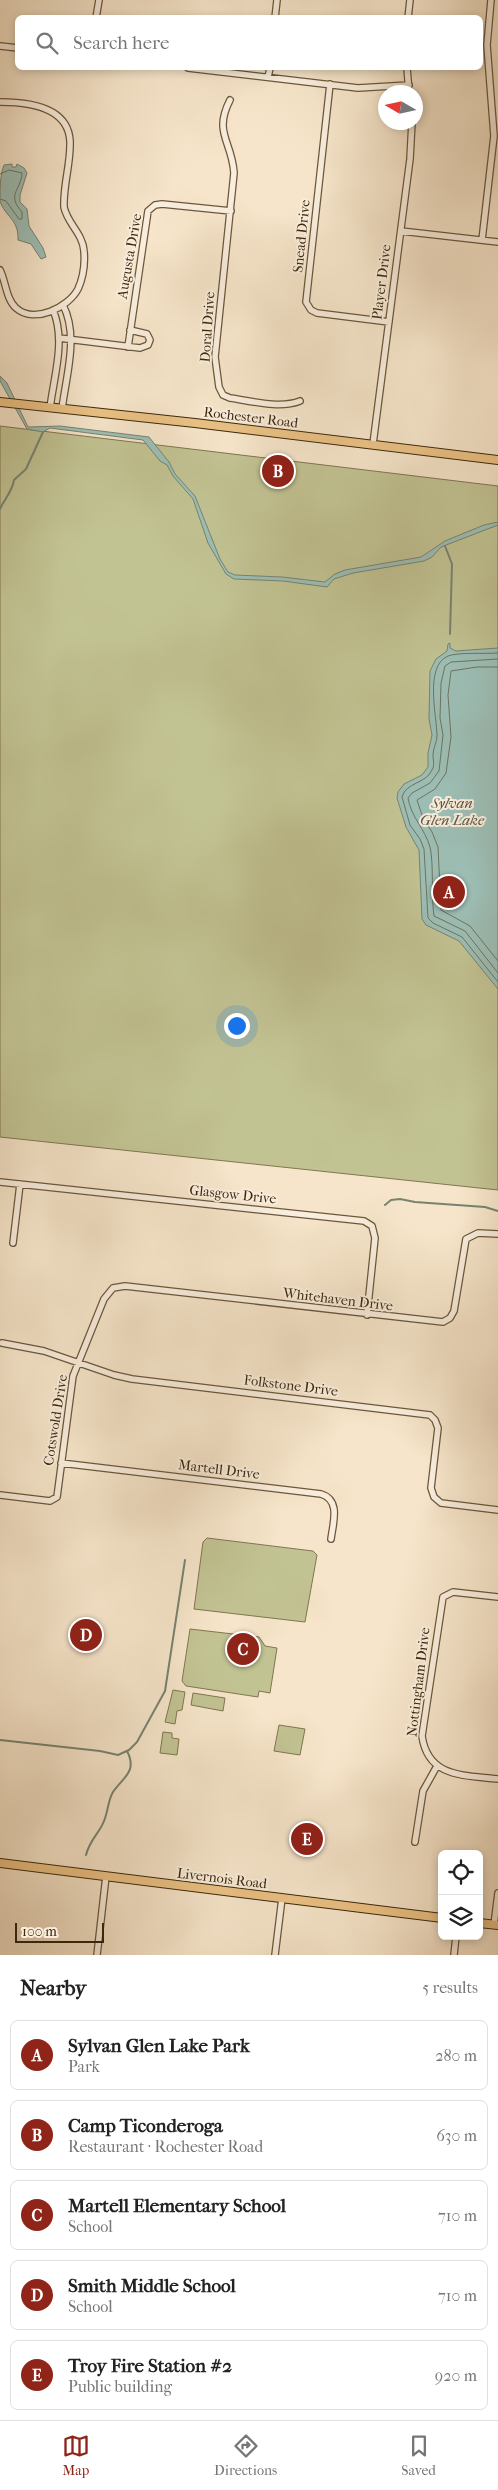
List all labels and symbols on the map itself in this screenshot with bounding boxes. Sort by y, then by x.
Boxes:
north arrow [378,85,423,130]
street label: Snead Drive [289,199,314,273]
street label: Augusta Drive [113,212,145,301]
street label: Player Drive [368,243,395,321]
street label: Doral Drive [197,291,218,363]
street label: Rochester Road [203,403,300,432]
pin: B [262,452,294,490]
water label: Sylvan Glen Lake [420,794,485,829]
pin: A [433,873,465,911]
your location [224,1013,250,1039]
street label: Glasgow Drive [189,1181,277,1208]
street label: Whitehaven Drive [281,1284,394,1315]
street label: Folkstone Drive [243,1371,339,1400]
street label: Cotswold Drive [40,1373,71,1467]
street label: Martell Drive [177,1456,261,1483]
pin: D [70,1616,102,1654]
street label: Nottingham Drive [403,1626,434,1738]
pin: C [227,1630,259,1668]
pin: E [291,1820,323,1858]
street label: Livernois Road [176,1865,268,1892]
scale bar [15,1920,104,1943]

